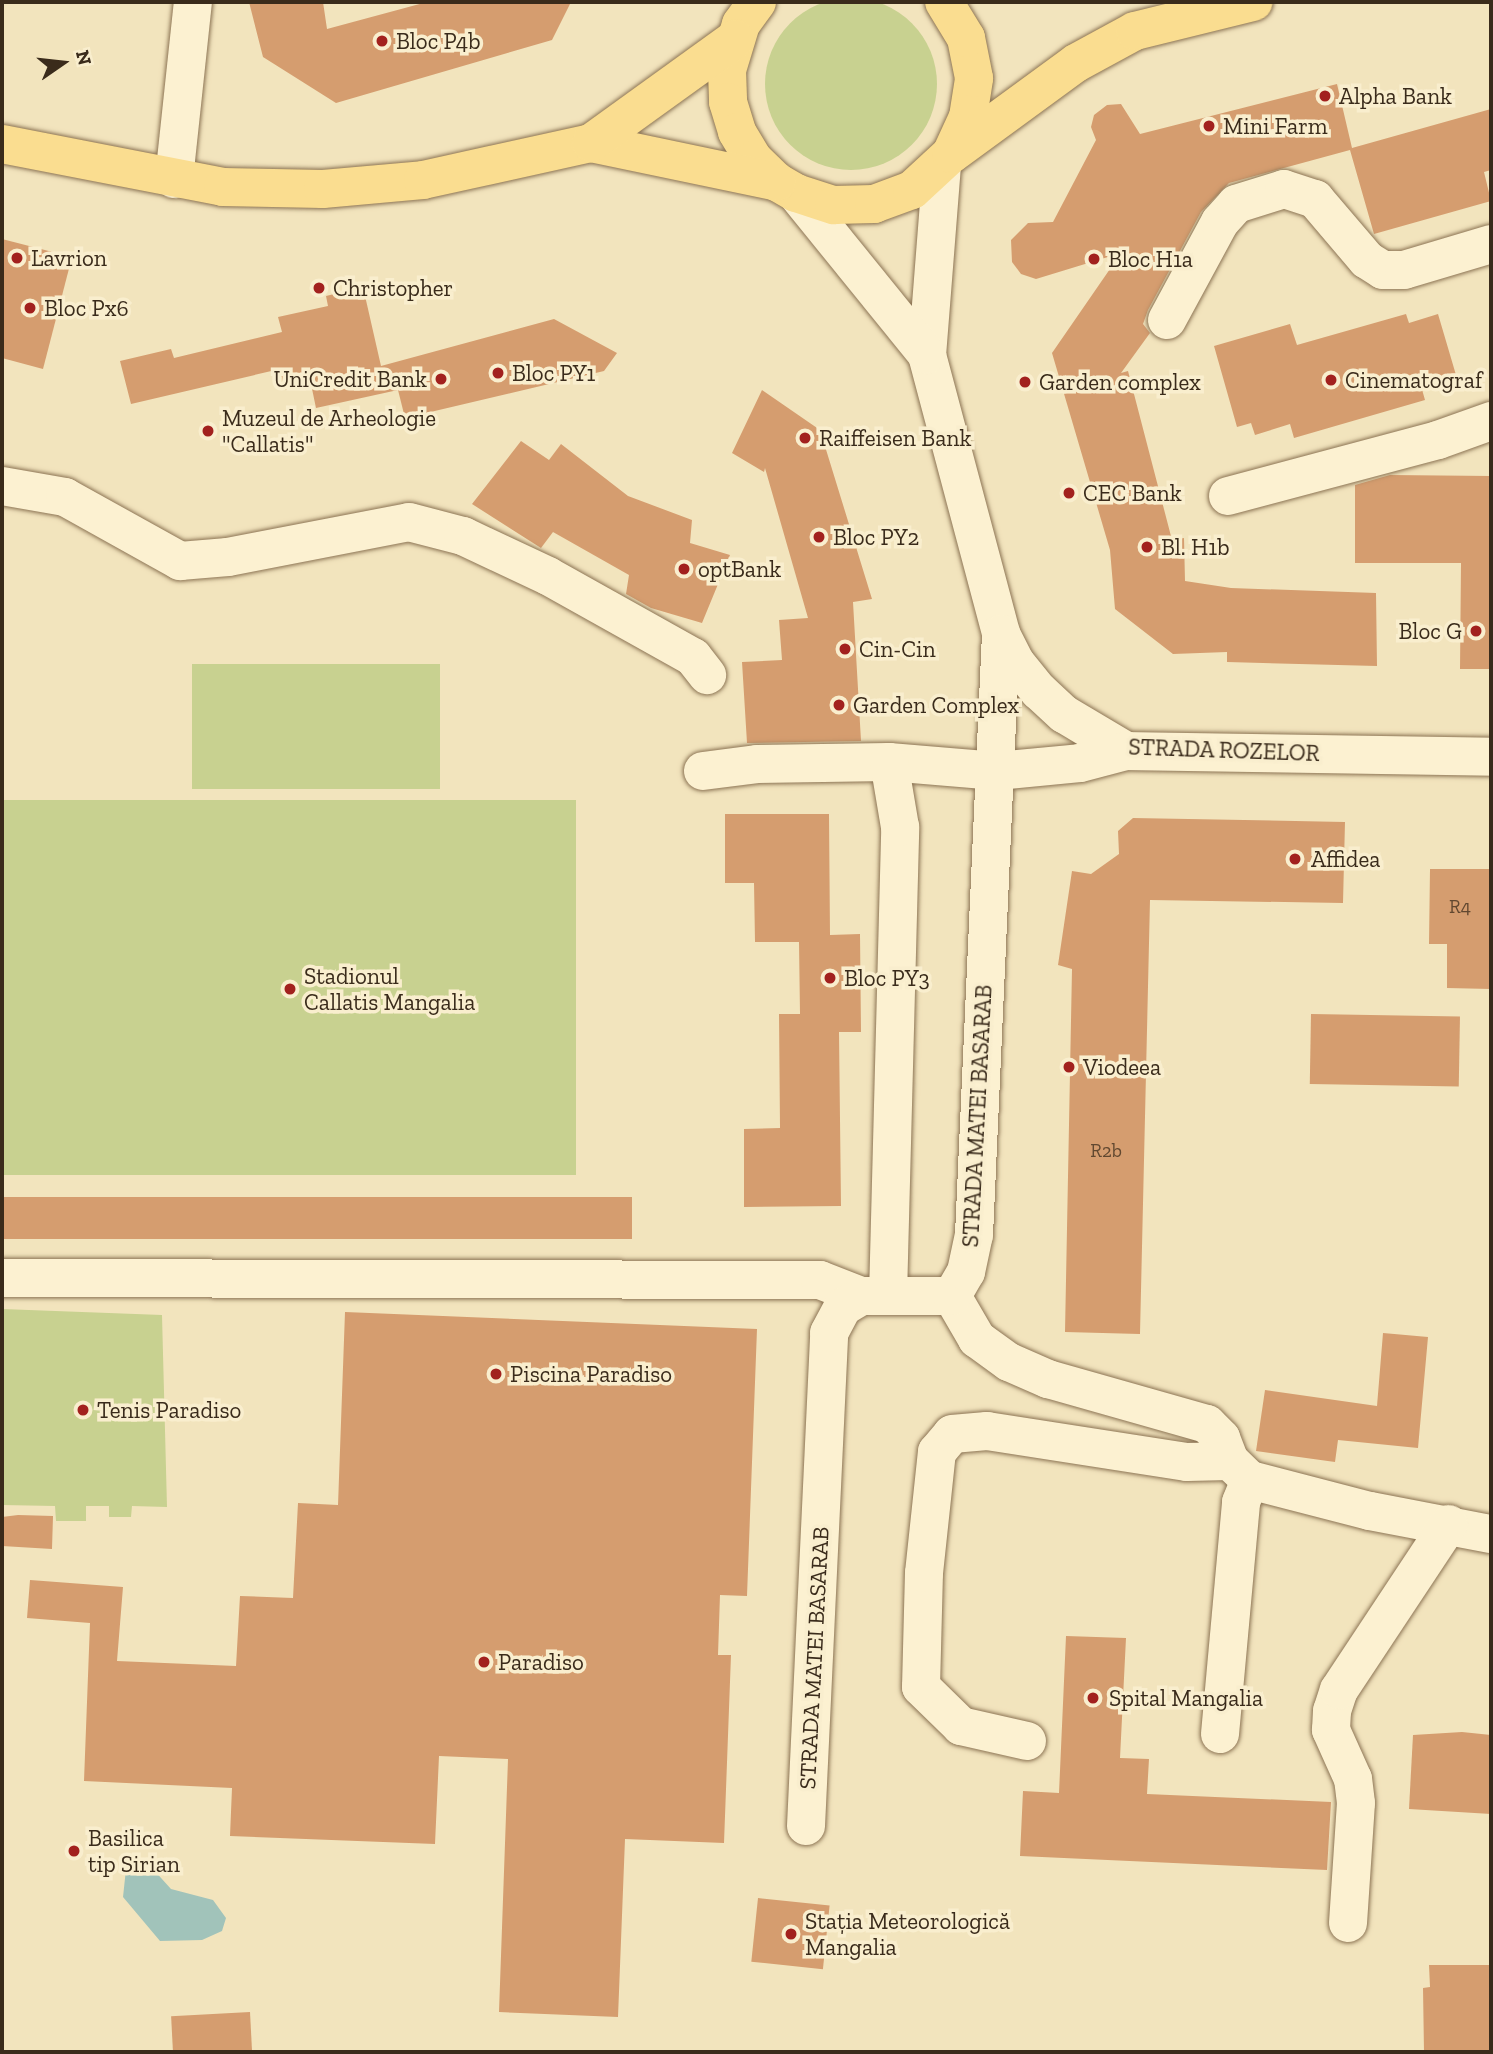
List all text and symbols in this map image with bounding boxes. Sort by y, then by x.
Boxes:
place label: Bloc P4b [396,27,481,55]
north arrow [28,28,98,98]
marker: Bloc P4b [374,33,390,49]
text: N [71,48,97,68]
place label: Alpha Bank [1339,82,1452,110]
marker: Alpha Bank [1317,88,1333,104]
place label: Mini Farm [1223,112,1328,140]
marker: Mini Farm [1201,118,1217,134]
place label: Lavrion [31,244,107,272]
place label: Bloc H1a [1108,245,1193,273]
marker: Lavrion [9,250,25,266]
marker: Bloc H1a [1086,251,1102,267]
place label: Christopher [333,274,453,302]
marker: Christopher [311,280,327,296]
place label: Bloc Px6 [44,294,129,322]
marker: Bloc Px6 [22,300,38,316]
place label: Bloc PY1 [512,359,595,387]
place label: UniCredit Bank [273,365,427,393]
marker: Bloc PY1 [490,365,506,381]
place label: Cinematograf [1345,366,1482,394]
place label: Garden complex [1039,368,1201,396]
marker: UniCredit Bank [433,371,449,387]
marker: Cinematograf [1323,372,1339,388]
marker: Garden complex [1017,374,1033,390]
place label: Muzeul de Arheologie "Callatis" [222,404,437,458]
marker: Muzeul de Arheologie "Callatis" [200,423,216,439]
place label: Raiffeisen Bank [819,424,971,452]
marker: Raiffeisen Bank [797,430,813,446]
place label: CEC Bank [1083,479,1182,507]
marker: CEC Bank [1061,485,1077,501]
place label: Bloc PY2 [833,523,919,551]
marker: Bloc PY2 [811,529,827,545]
place label: Bl. H1b [1161,533,1229,561]
marker: Bl. H1b [1139,539,1155,555]
place label: optBank [698,555,781,583]
marker: optBank [676,561,692,577]
place label: Bloc G [1399,617,1462,645]
marker: Bloc G [1468,623,1484,639]
place label: Cin-Cin [859,635,936,663]
marker: Cin-Cin [837,641,853,657]
place label: Garden Complex [853,691,1019,719]
marker: Garden Complex [831,697,847,713]
street label: STRADA ROZELOR [1128,733,1320,767]
place label: Affidea [1311,845,1380,873]
marker: Affidea [1285,849,1305,869]
house number: R4 [1449,896,1471,918]
place label: Stadionul Callatis Mangalia [304,962,475,1016]
place label: Bloc PY3 [844,964,930,992]
marker: Bloc PY3 [822,970,838,986]
marker: Stadionul Callatis Mangalia [282,981,298,997]
street label: STRADA MATEI BASARAB [956,984,998,1248]
place label: Viodeea [1083,1053,1161,1081]
marker: Viodeea [1061,1059,1077,1075]
house number: R2b [1090,1140,1122,1162]
place label: Piscina Paradiso [510,1360,672,1388]
marker: Piscina Paradiso [488,1366,504,1382]
place label: Tenis Paradiso [97,1396,241,1424]
marker: Tenis Paradiso [75,1402,91,1418]
street label: STRADA MATEI BASARAB [793,1526,835,1790]
place label: Paradiso [498,1648,584,1676]
marker: Paradiso [476,1654,492,1670]
place label: Spital Mangalia [1109,1684,1263,1712]
marker: Spital Mangalia [1083,1688,1103,1708]
place label: Basilica tip Sirian [88,1824,180,1878]
marker: Basilica tip Sirian [66,1843,82,1859]
place label: Stația Meteorologică Mangalia [805,1907,1010,1961]
marker: Stația Meteorologică Mangalia [783,1926,799,1942]

